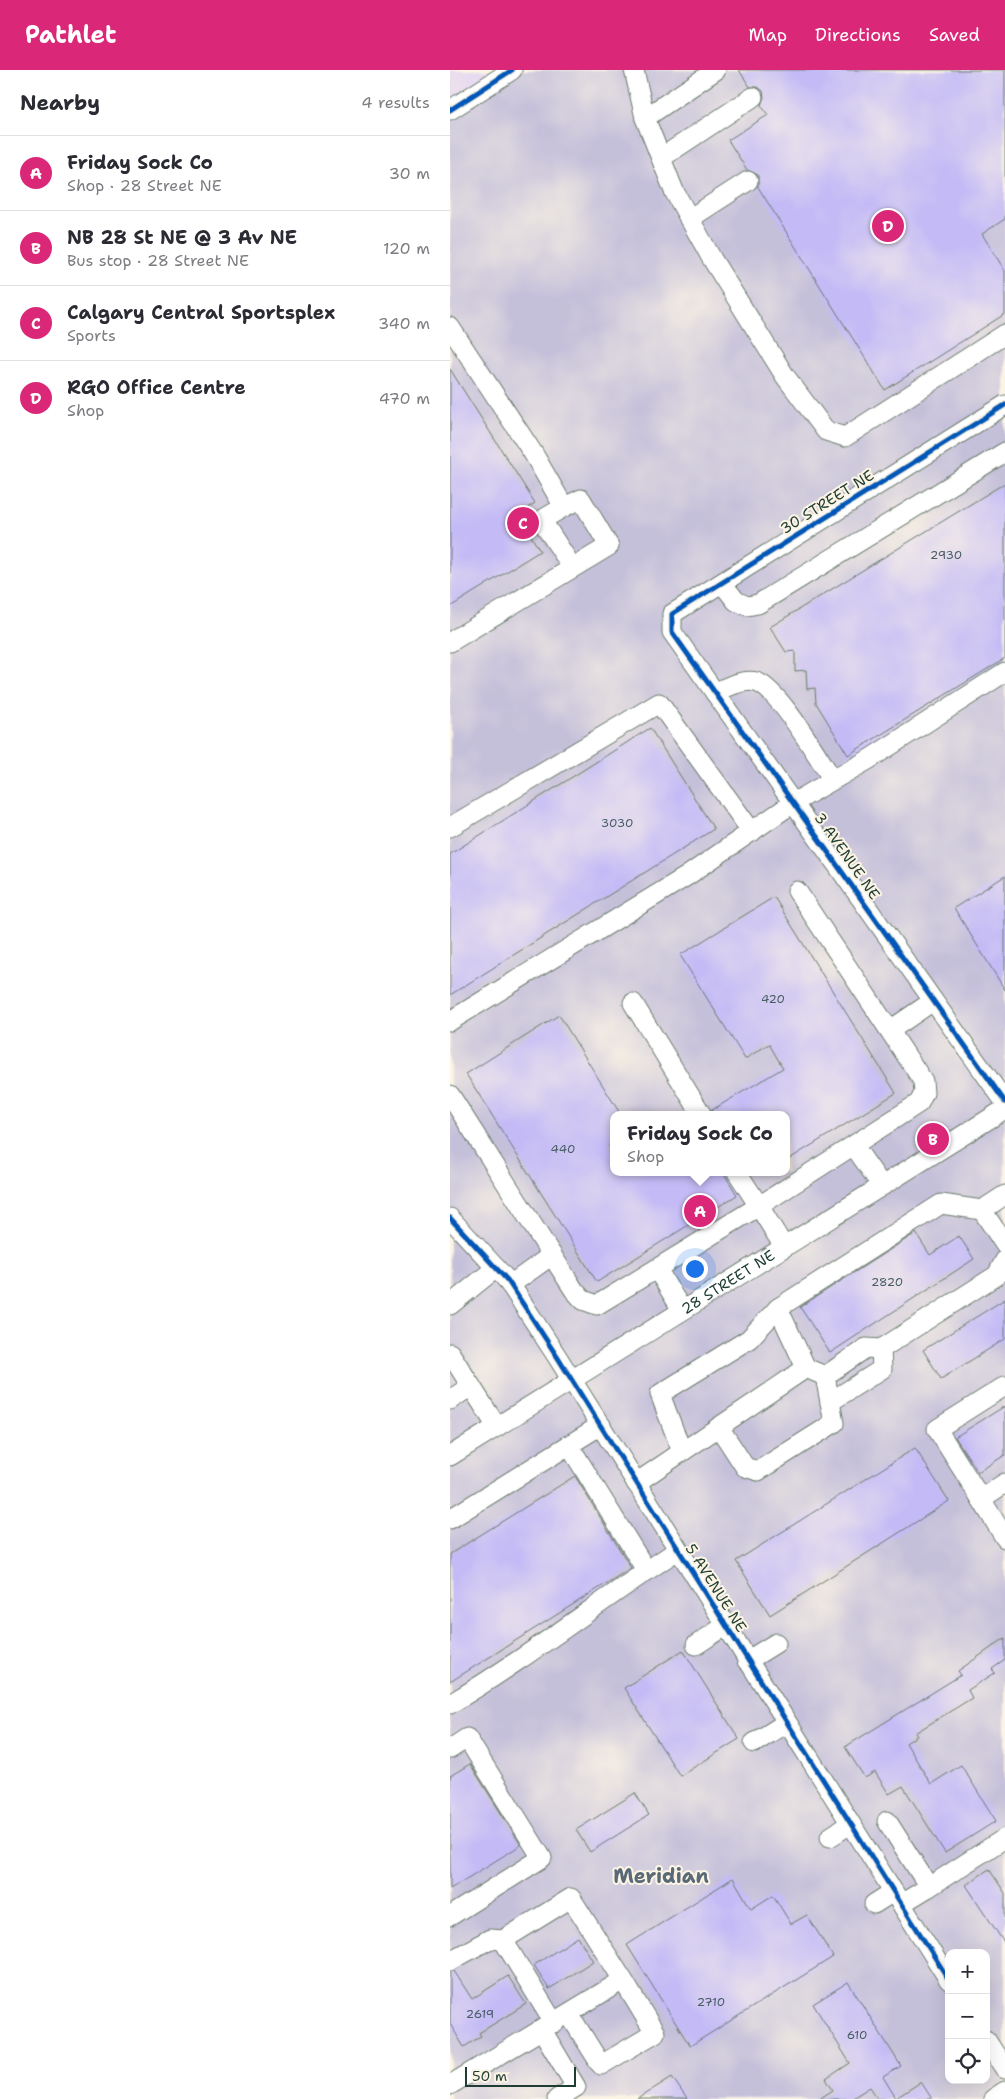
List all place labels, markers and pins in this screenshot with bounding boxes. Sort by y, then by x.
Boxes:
pin: D [872,207,904,245]
pin: C [507,504,539,542]
pin: B [917,1120,949,1158]
pin: A [684,1192,716,1230]

